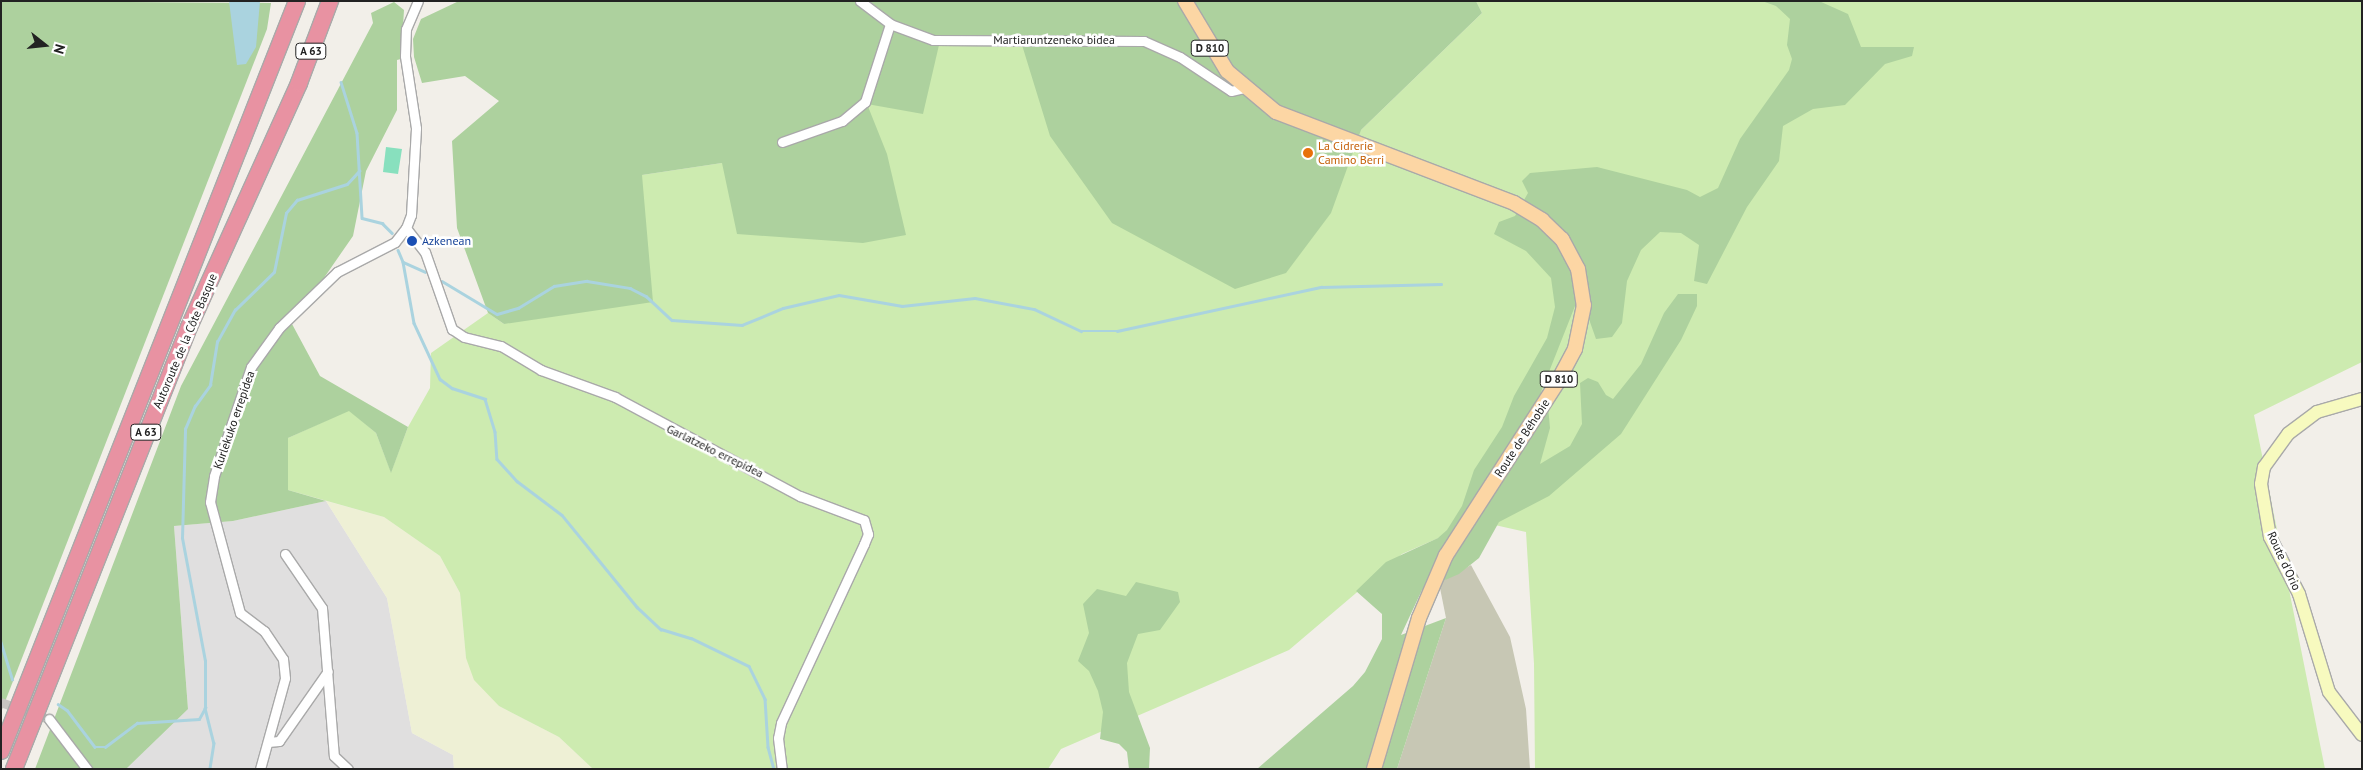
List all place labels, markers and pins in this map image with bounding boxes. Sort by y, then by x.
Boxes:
place label: La Cidrerie Camino Berri [1318,139,1384,167]
marker: La Cidrerie Camino Berri [1302,147,1314,159]
place label: Azkenean [422,234,471,248]
marker: Azkenean [406,235,418,247]

